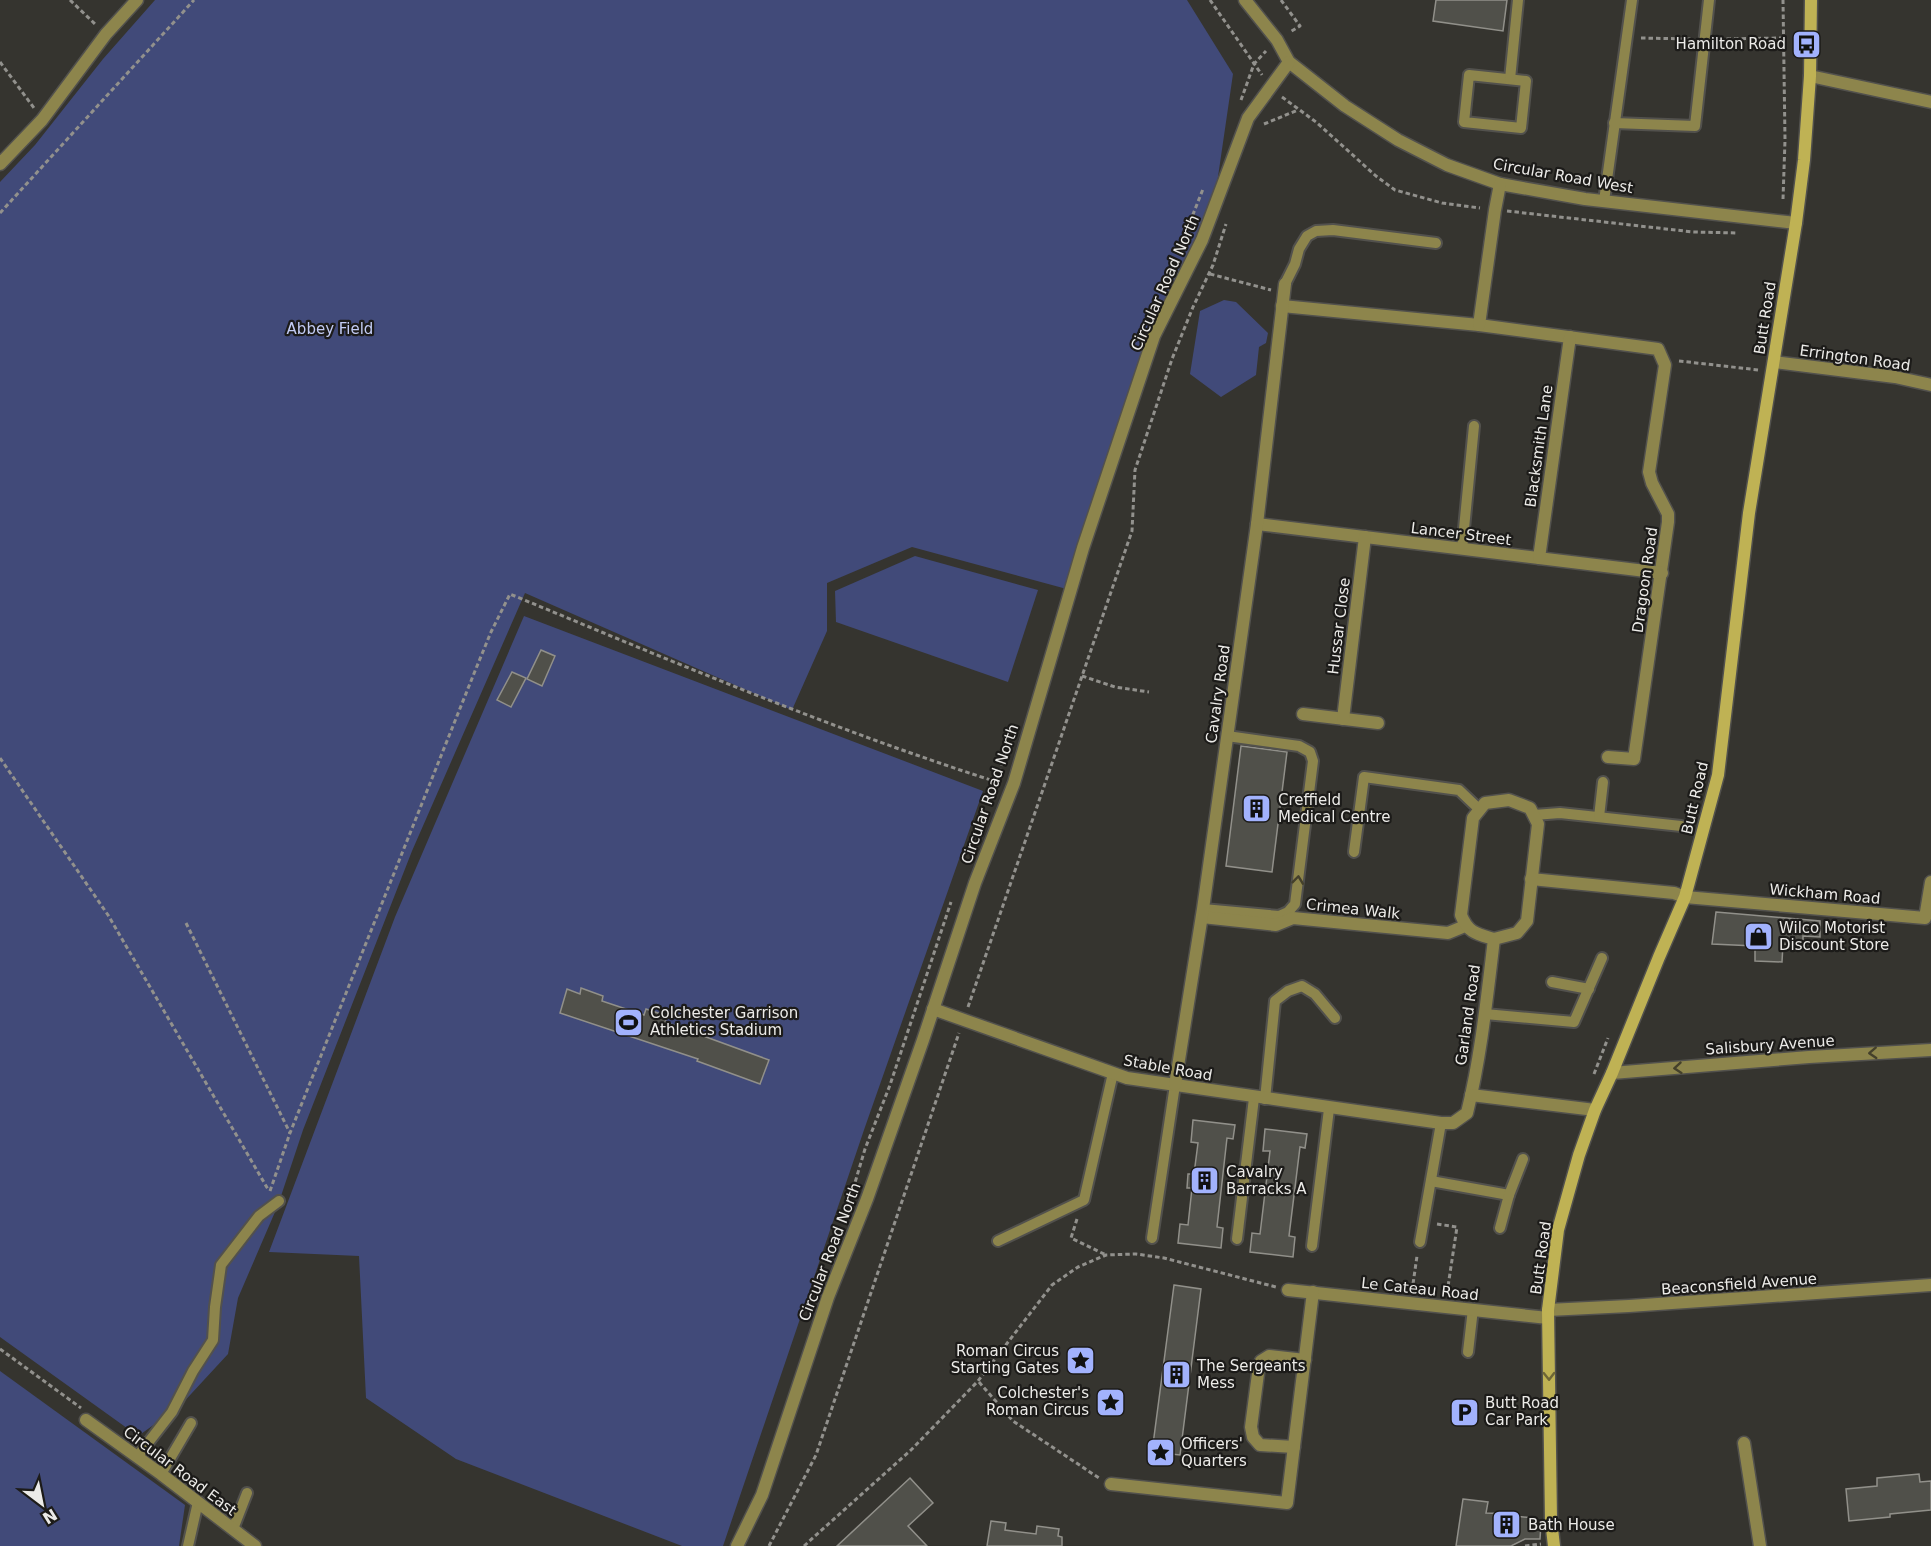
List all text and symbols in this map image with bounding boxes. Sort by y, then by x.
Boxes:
bus stop icon: Hamilton Road [1791,28,1823,60]
place label: Hamilton Road [1676,35,1786,53]
street label: Circular Road West [1492,155,1635,197]
street label: Circular Road North [1127,212,1203,354]
street label: Butt Road [1750,280,1780,356]
park label: Abbey Field [287,320,373,338]
street label: Errington Road [1798,341,1912,375]
street label: Blacksmith Lane [1521,384,1557,508]
street label: Lancer Street [1410,519,1512,549]
street label: Dragoon Road [1629,526,1661,634]
street label: Hussar Close [1324,577,1354,675]
street label: Cavalry Road [1202,644,1234,744]
street label: Circular Road North [958,722,1022,866]
street label: Butt Road [1678,760,1712,836]
place label: Creffield Medical Centre [1278,791,1390,826]
building icon: Creffield Medical Centre [1241,793,1273,825]
one-way arrow [1292,875,1304,885]
street label: Wickham Road [1769,880,1881,908]
street label: Crimea Walk [1305,895,1401,923]
place label: Wilco Motorist Discount Store [1779,919,1889,954]
shop icon: Wilco Motorist Discount Store [1742,921,1774,953]
street label: Garland Road [1452,963,1484,1067]
place label: Colchester Garrison Athletics Stadium [650,1004,798,1039]
sports icon: Colchester Garrison Athletics Stadium [613,1006,645,1038]
street label: Salisbury Avenue [1705,1032,1835,1058]
one-way arrow [1868,1047,1877,1060]
street label: Stable Road [1122,1051,1214,1085]
one-way arrow [1674,1061,1683,1074]
place label: Cavalry Barracks A [1226,1163,1307,1198]
building icon: Cavalry Barracks A [1189,1165,1221,1197]
street label: Circular Road North [795,1180,865,1324]
street label: Butt Road [1527,1220,1555,1296]
street label: Beaconsfield Avenue [1660,1270,1818,1298]
street label: Le Cateau Road [1360,1274,1480,1304]
place label: Roman Circus Starting Gates [951,1342,1059,1377]
place icon: Roman Circus Starting Gates [1064,1344,1096,1376]
place label: The Sergeants Mess [1196,1357,1306,1392]
building icon: The Sergeants Mess [1160,1359,1192,1391]
one-way arrow [1543,1372,1555,1381]
place label: Colchester's Roman Circus [986,1384,1089,1419]
place icon: Colchester's Roman Circus [1094,1386,1126,1418]
place label: Butt Road Car Park [1485,1394,1559,1429]
parking icon: Butt Road Car Park [1448,1396,1480,1428]
street label: Circular Road East [120,1422,240,1520]
place label: Officers' Quarters [1181,1435,1247,1470]
place icon: Officers' Quarters [1144,1437,1176,1469]
north arrow [12,1474,72,1534]
text: N [39,1505,60,1528]
building icon: Bath House [1491,1509,1523,1541]
place label: Bath House [1528,1516,1615,1534]

